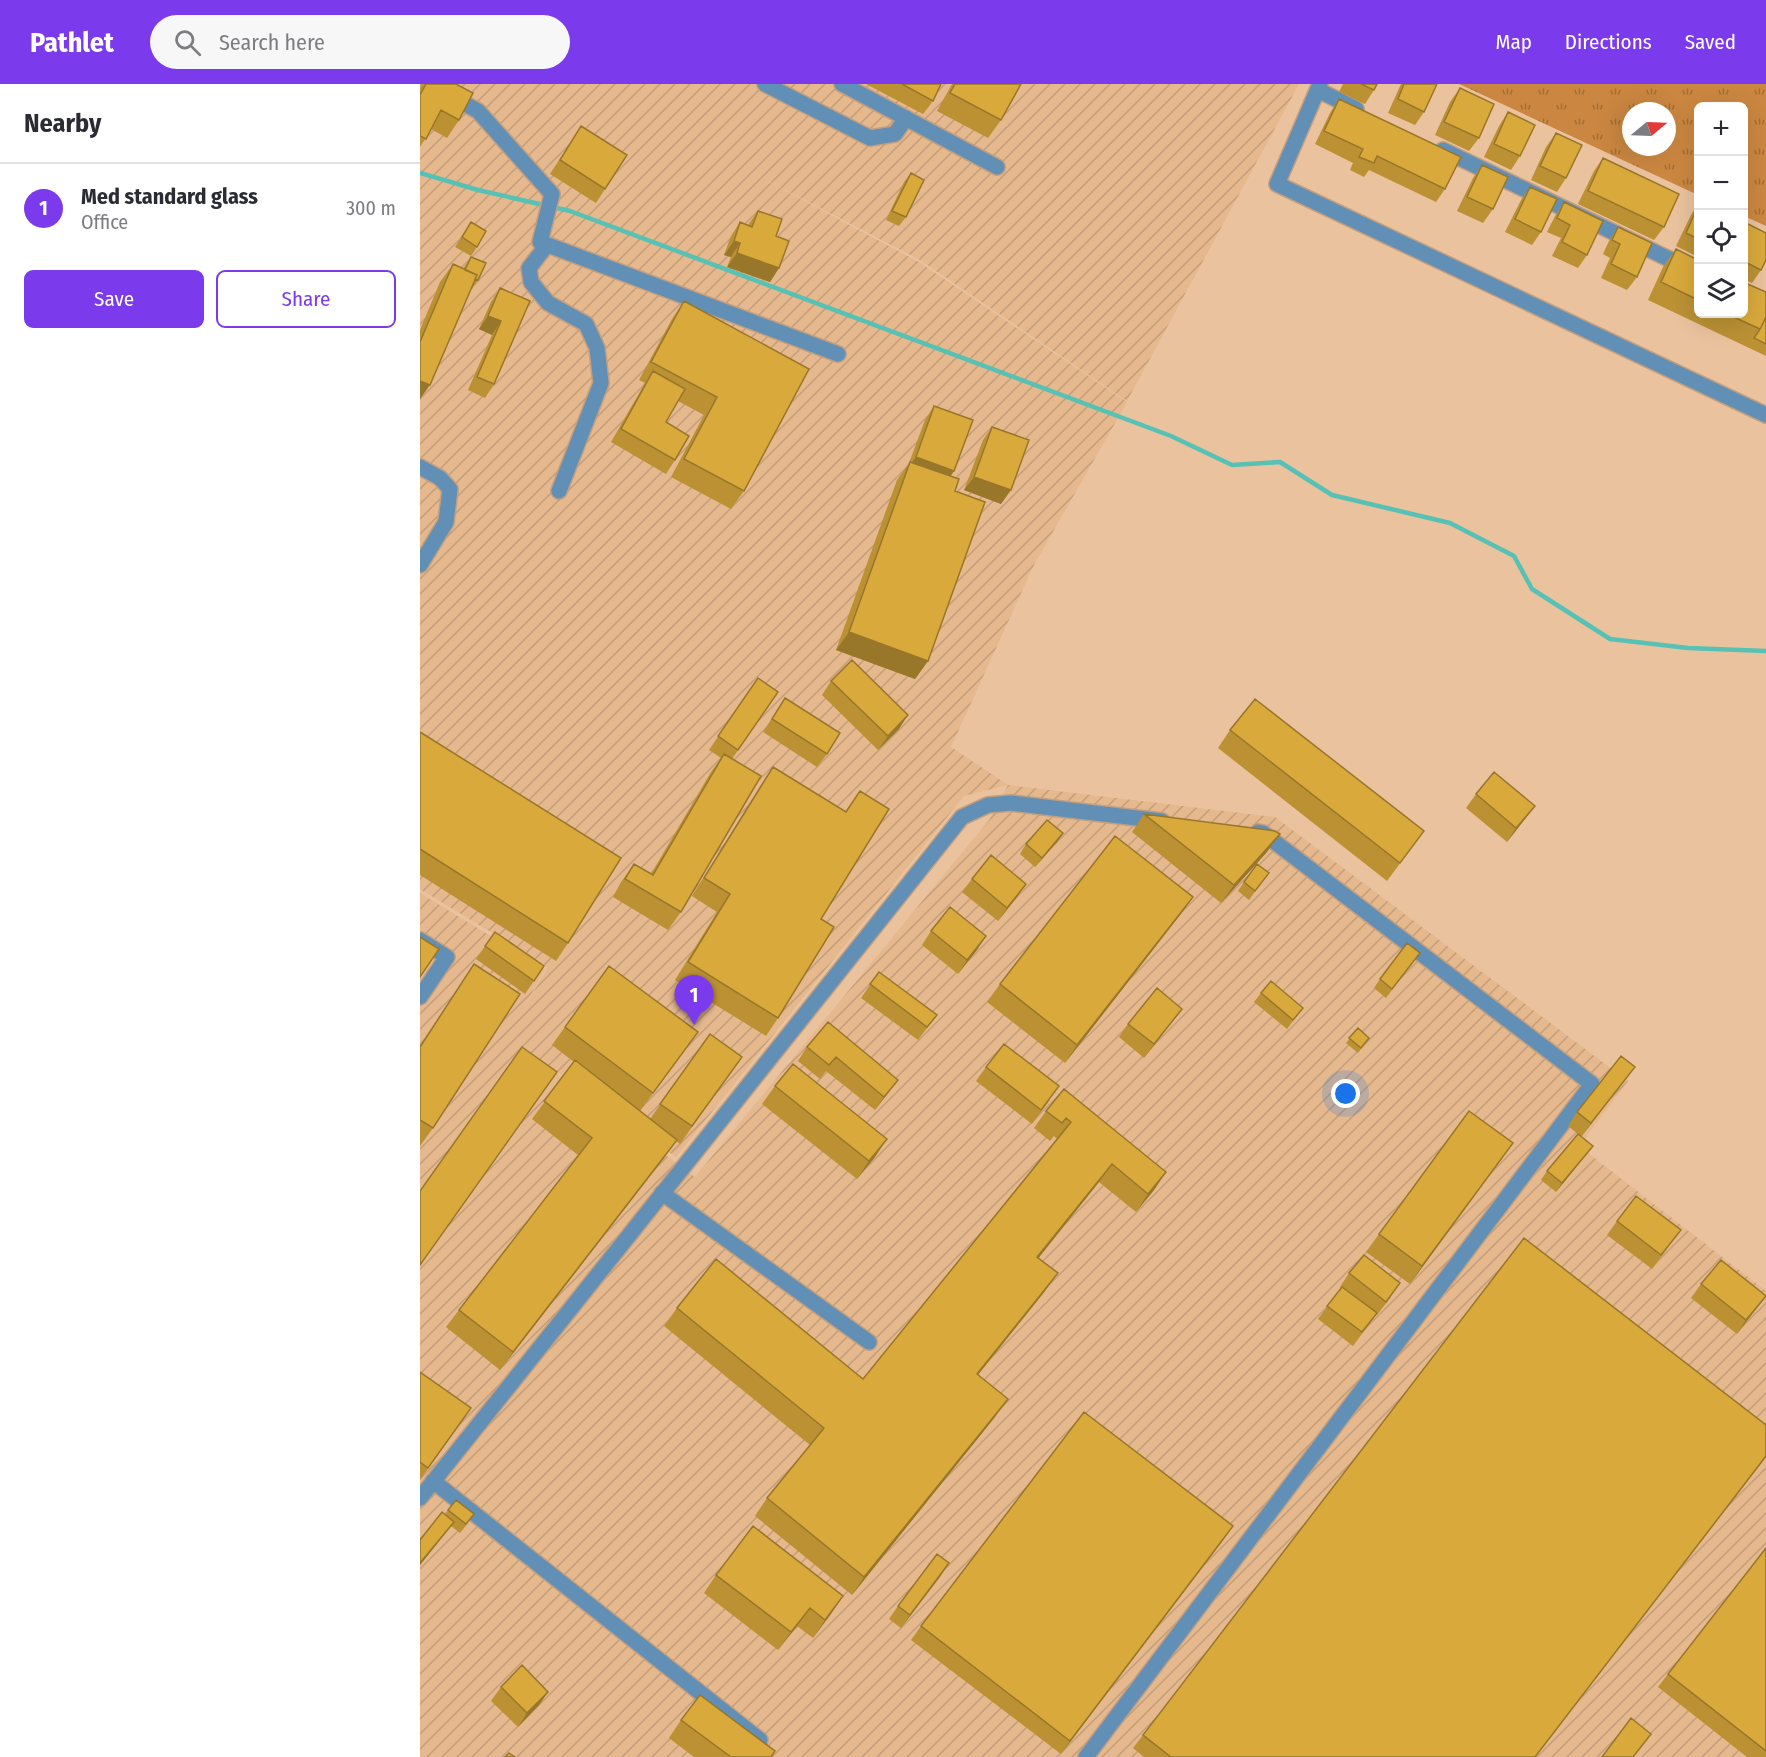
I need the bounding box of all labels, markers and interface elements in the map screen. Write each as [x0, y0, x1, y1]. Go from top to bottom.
search box [150, 15, 570, 69]
text: Pathlet [30, 26, 114, 59]
icon: search [171, 26, 204, 59]
text: Search here [219, 29, 325, 56]
text: Map [1495, 29, 1532, 55]
text: Directions [1565, 29, 1652, 55]
text: Saved [1685, 29, 1736, 55]
north arrow [1622, 102, 1676, 156]
map controls [1694, 102, 1748, 318]
button: + [1694, 102, 1748, 156]
text: Nearby [24, 108, 101, 139]
button: − [1694, 156, 1748, 210]
text: Med standard glass [81, 183, 258, 210]
text: 1 [39, 196, 48, 220]
text: 300 m [346, 196, 396, 220]
text: Office [81, 210, 128, 234]
button: locate [1694, 210, 1748, 264]
button: layers [1694, 264, 1748, 318]
button: Save [24, 270, 204, 328]
button: Share [216, 270, 396, 328]
pin: 1 [674, 976, 714, 1025]
your location [1331, 1079, 1360, 1108]

